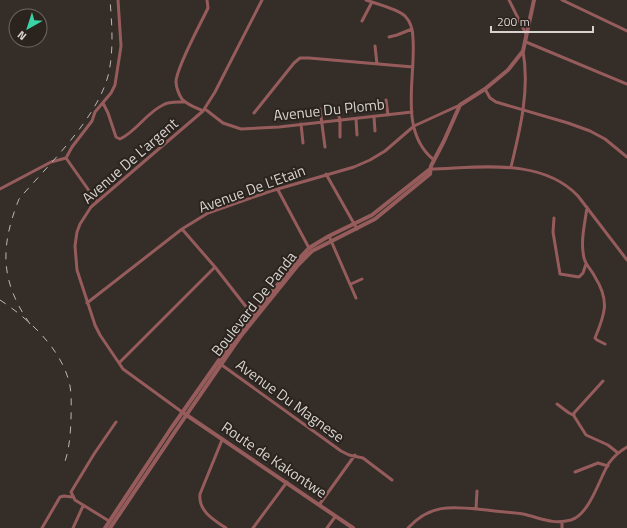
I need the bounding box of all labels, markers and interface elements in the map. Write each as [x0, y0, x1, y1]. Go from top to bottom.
north arrow [8, 8, 48, 48]
scale bar [491, 8, 593, 34]
text: 200 m [497, 12, 530, 31]
text: N [14, 27, 30, 44]
street label: Avenue Du Plomb [272, 92, 386, 127]
street label: Avenue De L'argent [77, 112, 183, 209]
street label: Avenue De L'Etain [195, 159, 308, 219]
street label: Boulevard De Panda [205, 246, 302, 361]
street label: Avenue Du Magnese [231, 353, 349, 448]
street label: Route de Kakontwe [217, 416, 332, 504]

